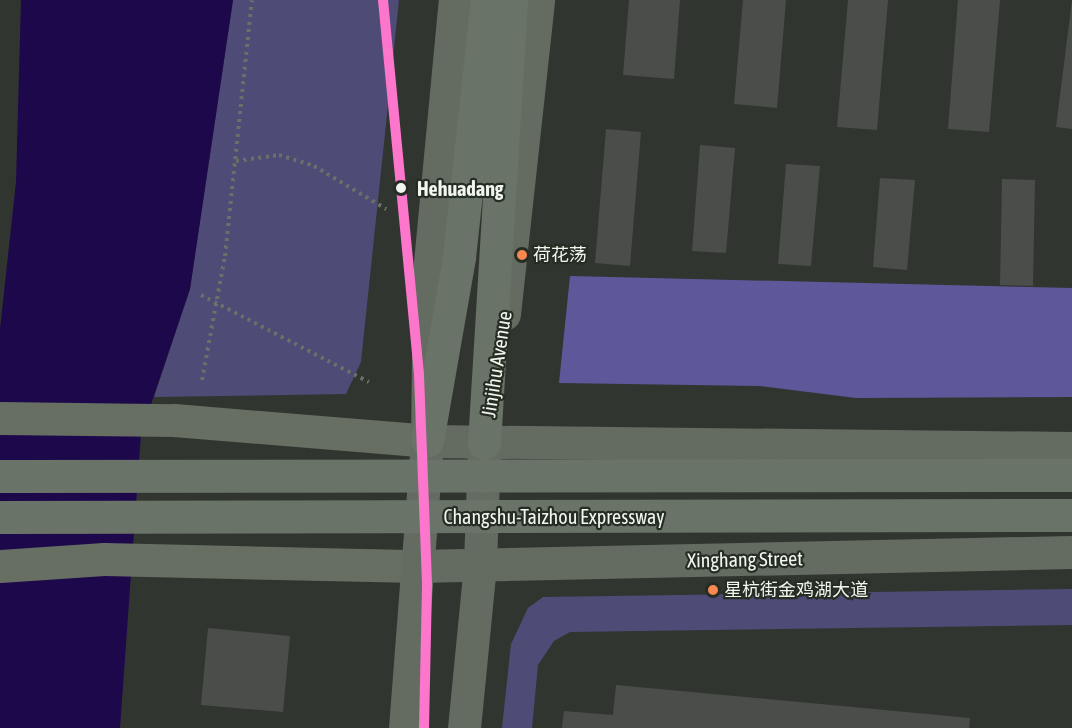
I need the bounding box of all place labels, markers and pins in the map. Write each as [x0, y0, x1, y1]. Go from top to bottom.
place label: Hehuadang [417, 176, 503, 200]
marker: Hehuadang [390, 177, 412, 199]
place label: 荷花荡 [533, 244, 587, 266]
marker: 荷花荡 [516, 249, 528, 261]
place label: 星杭街金鸡湖大道 [724, 579, 868, 601]
marker: 星杭街金鸡湖大道 [707, 584, 719, 596]

